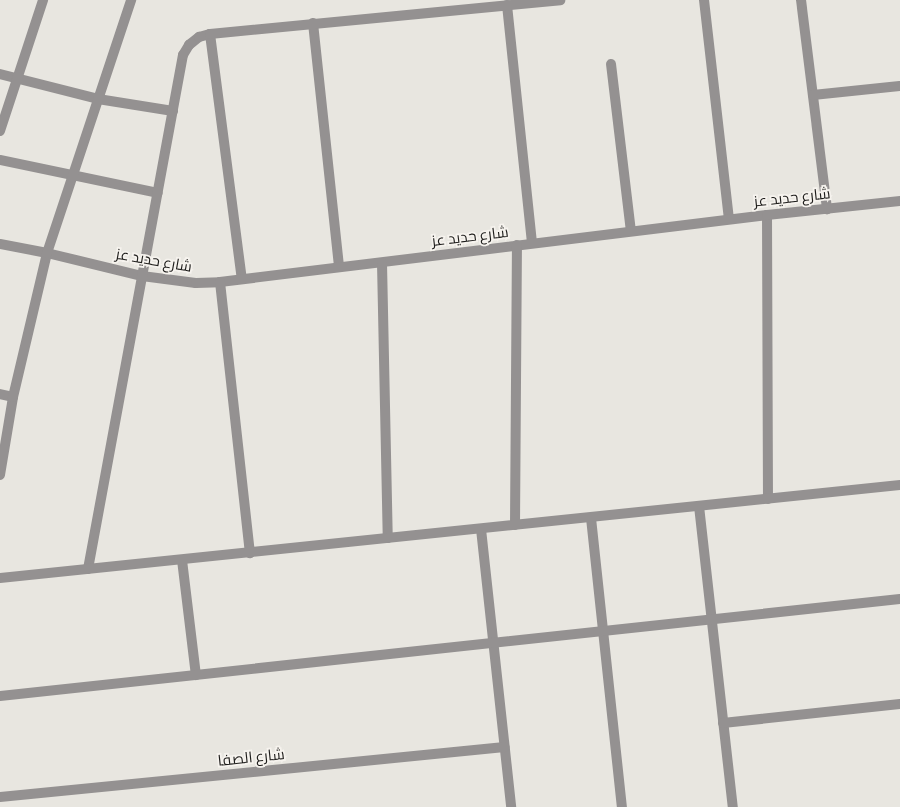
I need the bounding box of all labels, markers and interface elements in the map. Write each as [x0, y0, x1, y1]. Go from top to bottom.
street label: شارع حديد عز [753, 184, 831, 210]
street label: شارع حديد عز [431, 222, 509, 250]
street label: شارع حديد عز [114, 244, 194, 276]
street label: شارع الصفا [217, 745, 285, 769]

